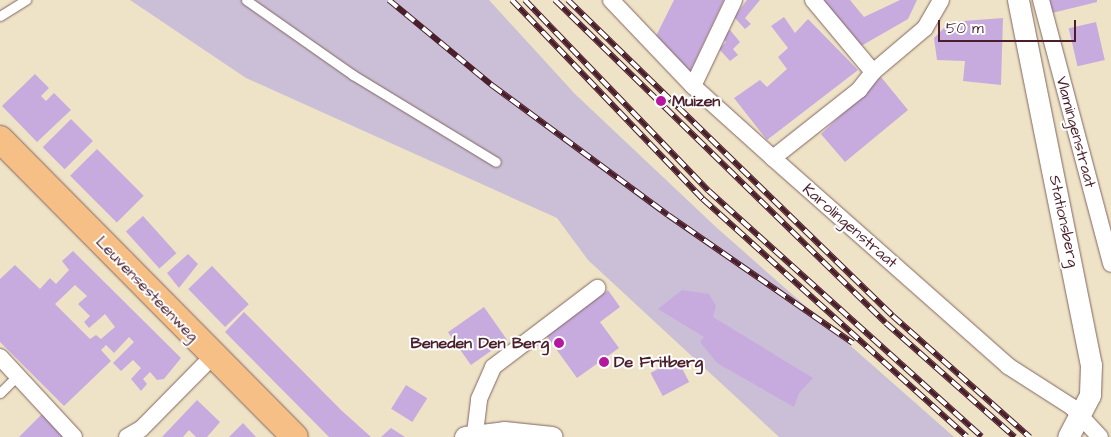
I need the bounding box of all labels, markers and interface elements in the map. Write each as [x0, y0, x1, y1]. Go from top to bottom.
scale bar [941, 10, 1078, 42]
text: 50 m [946, 18, 984, 39]
street label: Vlamingenstraat [1052, 74, 1100, 190]
place label: Muizen [672, 91, 720, 111]
marker: Muizen [654, 94, 668, 108]
street label: Stationsberg [1045, 173, 1083, 269]
street label: Karolingenstraat [799, 180, 901, 272]
street label: Leuvensesteenweg [92, 232, 202, 346]
place label: Beneden Den Berg [410, 333, 549, 353]
marker: Beneden Den Berg [553, 337, 565, 349]
place label: De Fritberg [614, 352, 703, 372]
marker: De Fritberg [598, 356, 610, 368]

